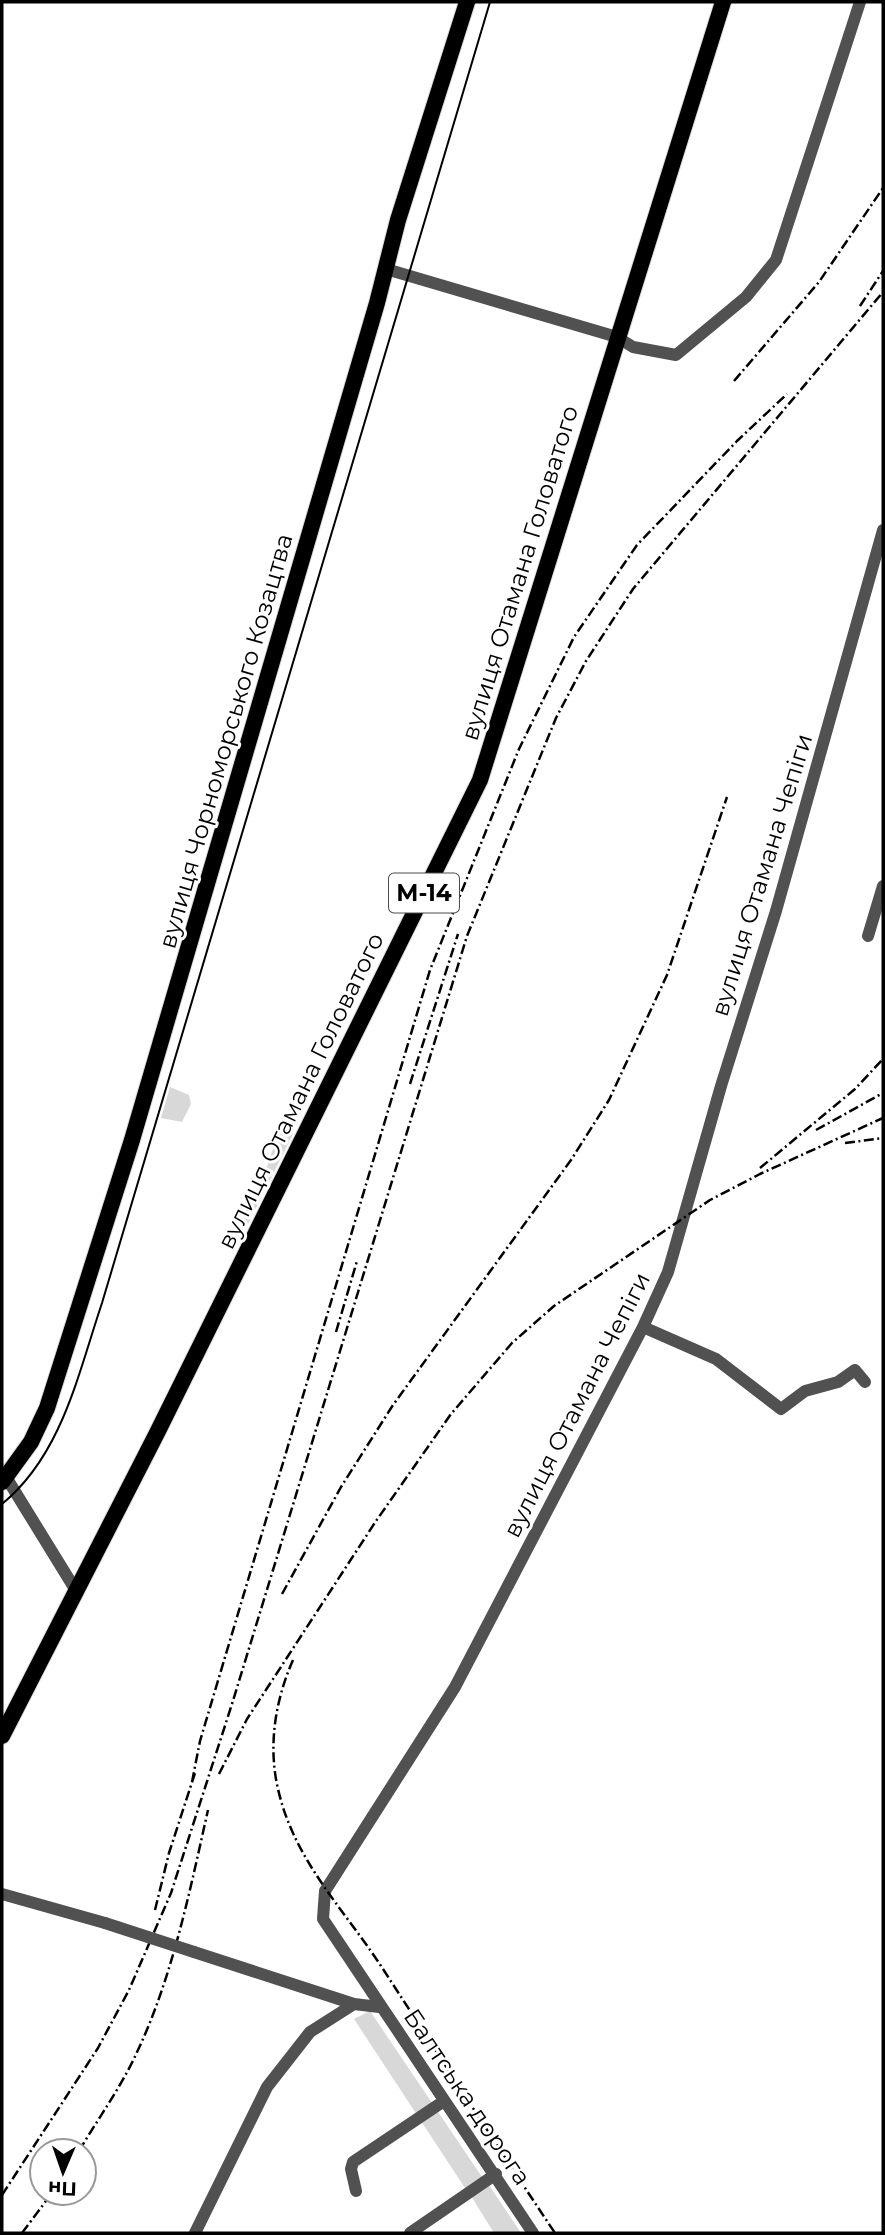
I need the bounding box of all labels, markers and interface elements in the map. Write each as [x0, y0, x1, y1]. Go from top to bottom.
street label: вулиця Отамана Головатого [455, 402, 584, 744]
street label: вулиця Чорноморського Козацтва [152, 530, 299, 952]
street label: вулиця Отамана Чепіги [705, 730, 818, 1020]
road number: М-14 [389, 874, 459, 912]
street label: вулиця Отамана Головатого [211, 928, 390, 1254]
street label: вулиця Отамана Чепіги [497, 1267, 656, 1542]
street label: Балтська дорога [398, 2003, 537, 2190]
north arrow [28, 2137, 98, 2207]
text: Пн [48, 2176, 77, 2200]

